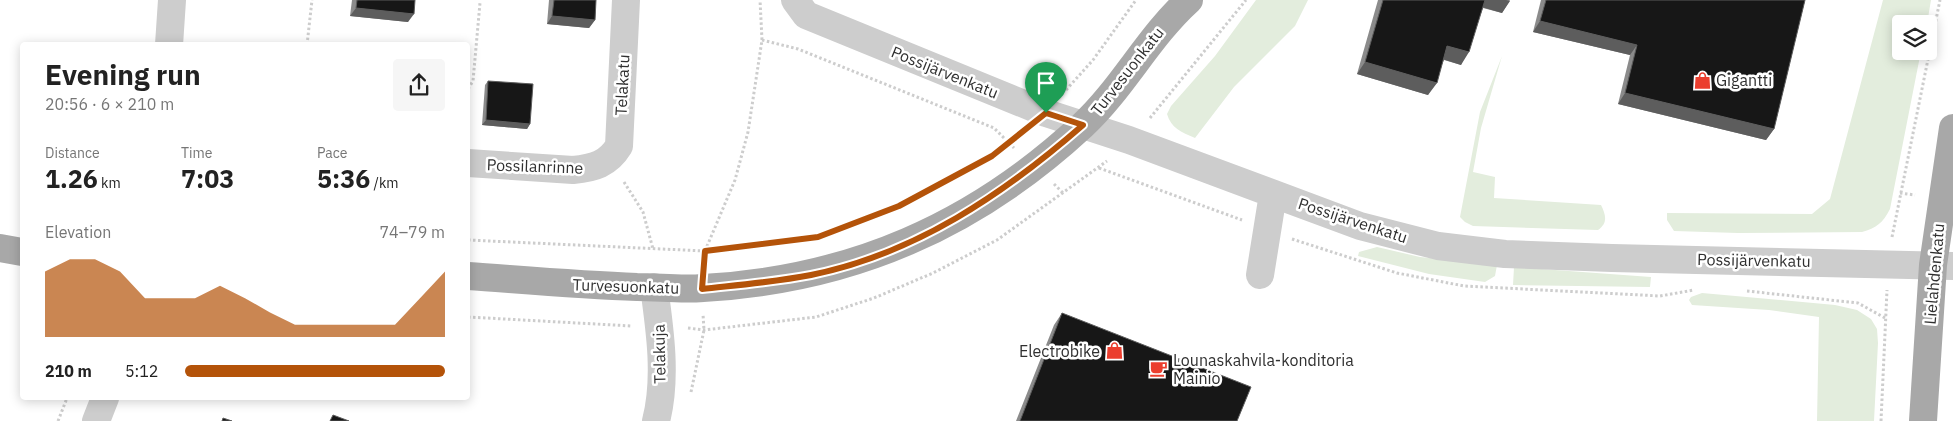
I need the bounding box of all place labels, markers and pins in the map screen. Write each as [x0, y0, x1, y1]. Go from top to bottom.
pin [1025, 62, 1067, 113]
shop icon: Gigantti [1692, 70, 1712, 90]
place label: Gigantti [1716, 70, 1772, 90]
place label: Electrobike [1019, 341, 1100, 361]
shop icon: Electrobike [1104, 341, 1124, 361]
place label: Lounaskahvila-konditoria Mainio [1173, 350, 1354, 388]
cafe icon: Lounaskahvila-konditoria Mainio [1149, 359, 1169, 379]

